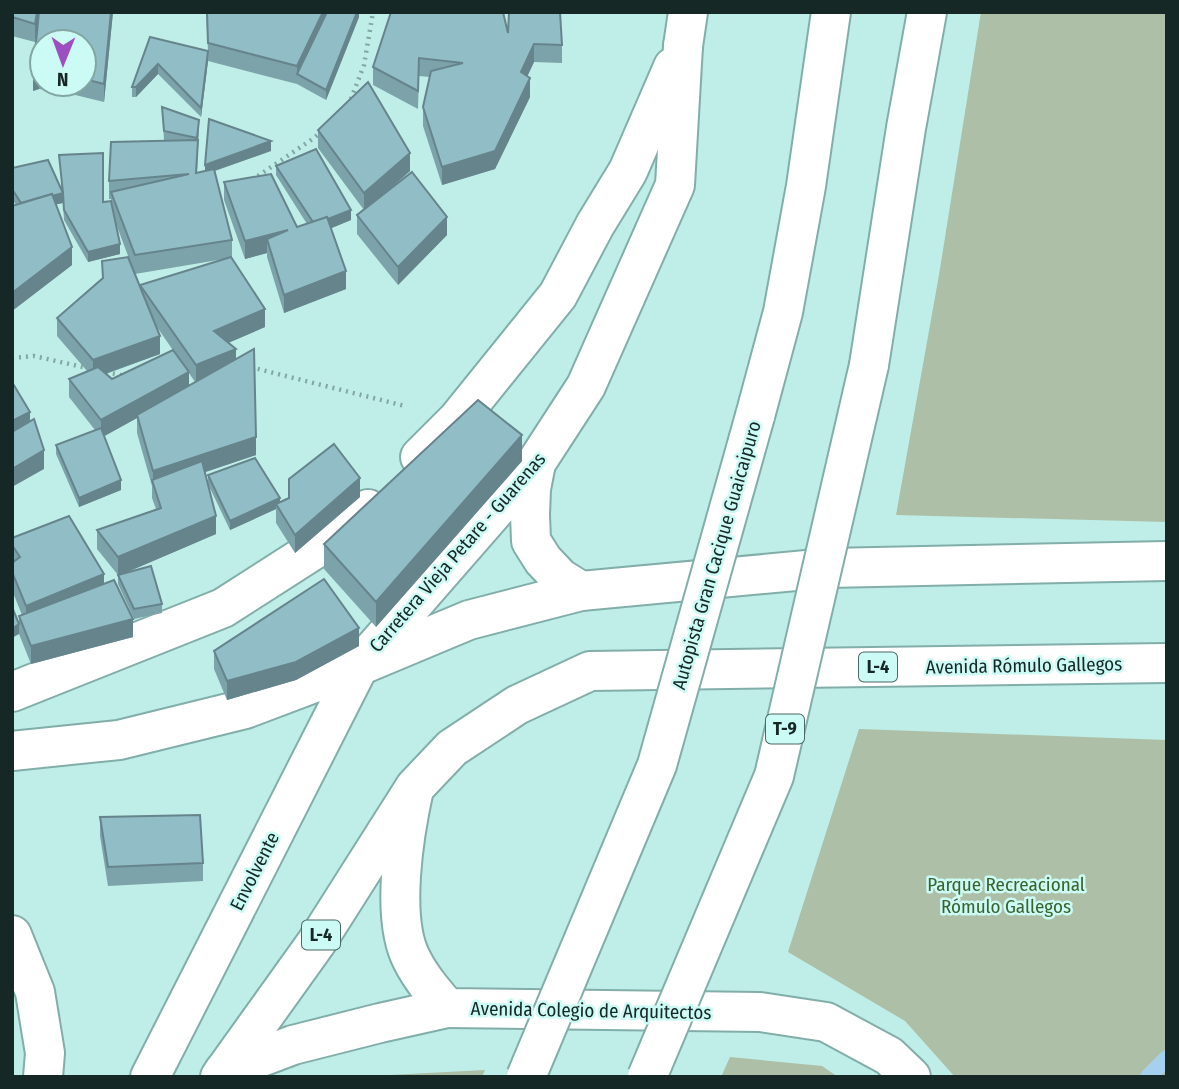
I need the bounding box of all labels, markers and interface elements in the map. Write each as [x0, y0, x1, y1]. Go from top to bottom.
north arrow [28, 28, 98, 98]
text: N [57, 68, 69, 91]
street label: Autopista Gran Cacique Guaicaipuro [667, 418, 766, 692]
street label: Carretera Vieja Petare - Guarenas [364, 448, 550, 657]
road number: L-4 [859, 652, 897, 682]
street label: Avenida Rómulo Gallegos [926, 652, 1122, 679]
road number: T-9 [766, 714, 804, 744]
street label: Envolvente [225, 828, 284, 914]
park label: Parque Recreacional Rómulo Gallegos [927, 873, 1085, 918]
road number: L-4 [302, 920, 340, 950]
street label: Avenida Colegio de Arquitectos [470, 997, 712, 1024]

